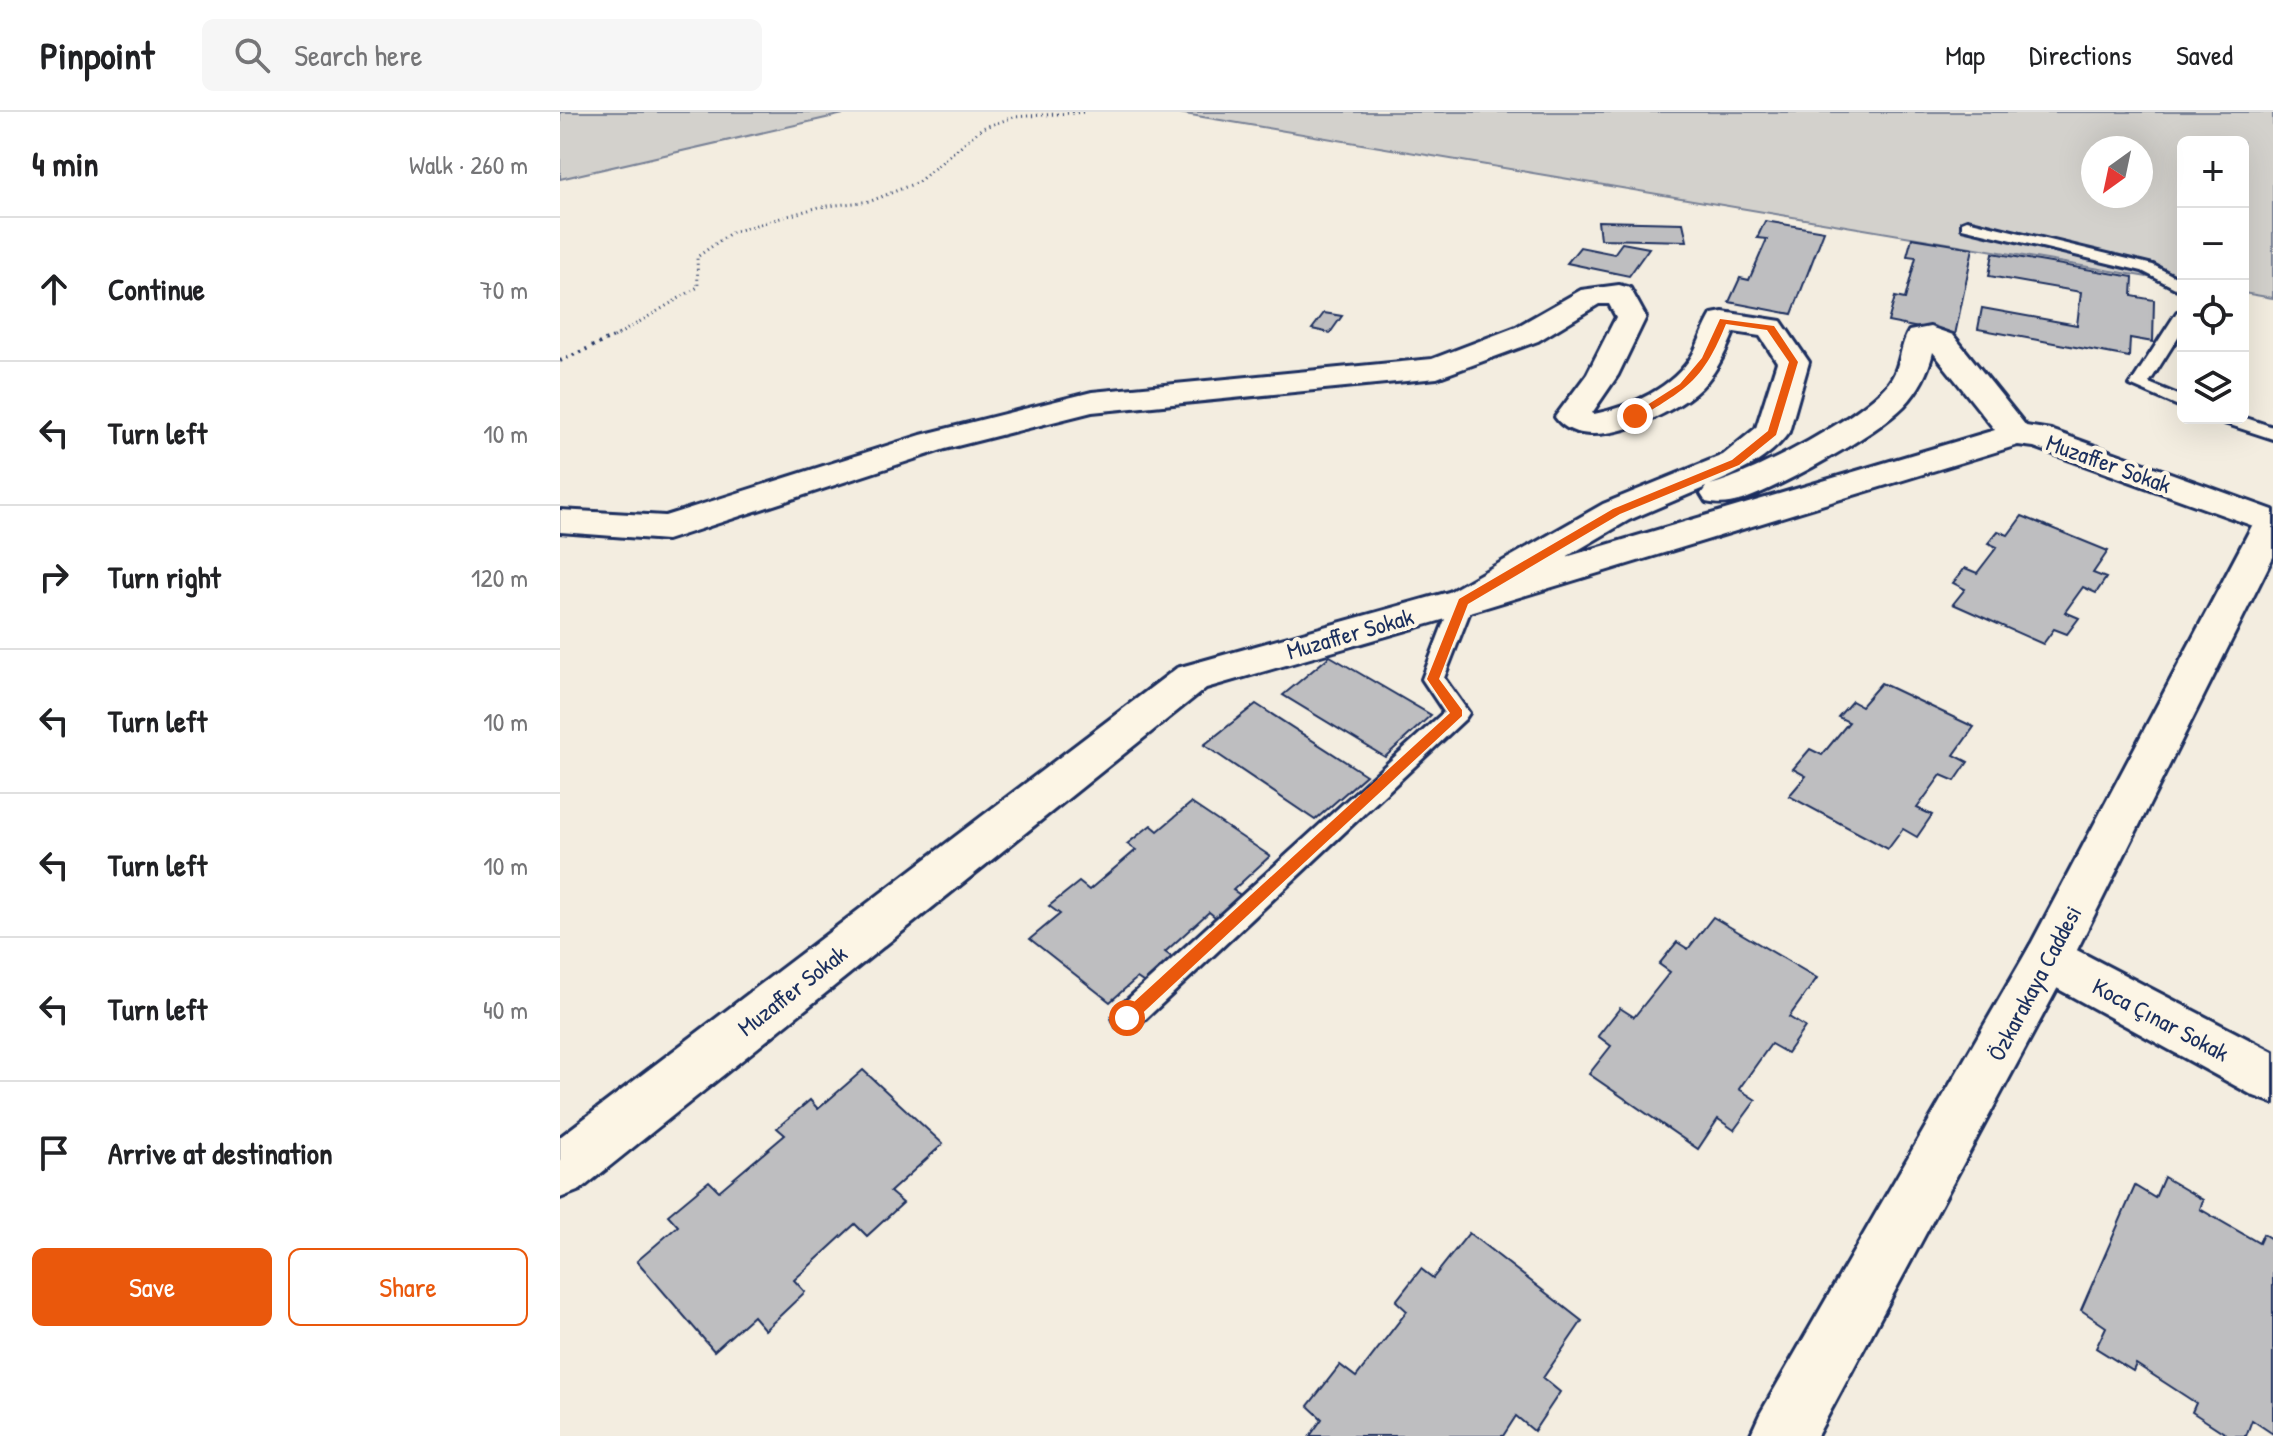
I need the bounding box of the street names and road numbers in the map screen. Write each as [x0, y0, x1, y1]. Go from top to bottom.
street label: Muzaffer Sokak [2042, 426, 2176, 500]
street label: Muzaffer Sokak [1283, 600, 1417, 666]
street label: Özkarakaya Caddesi [1980, 900, 2088, 1066]
street label: Muzaffer Sokak [731, 937, 853, 1043]
street label: Koca Çınar Sokak [2087, 970, 2235, 1068]

